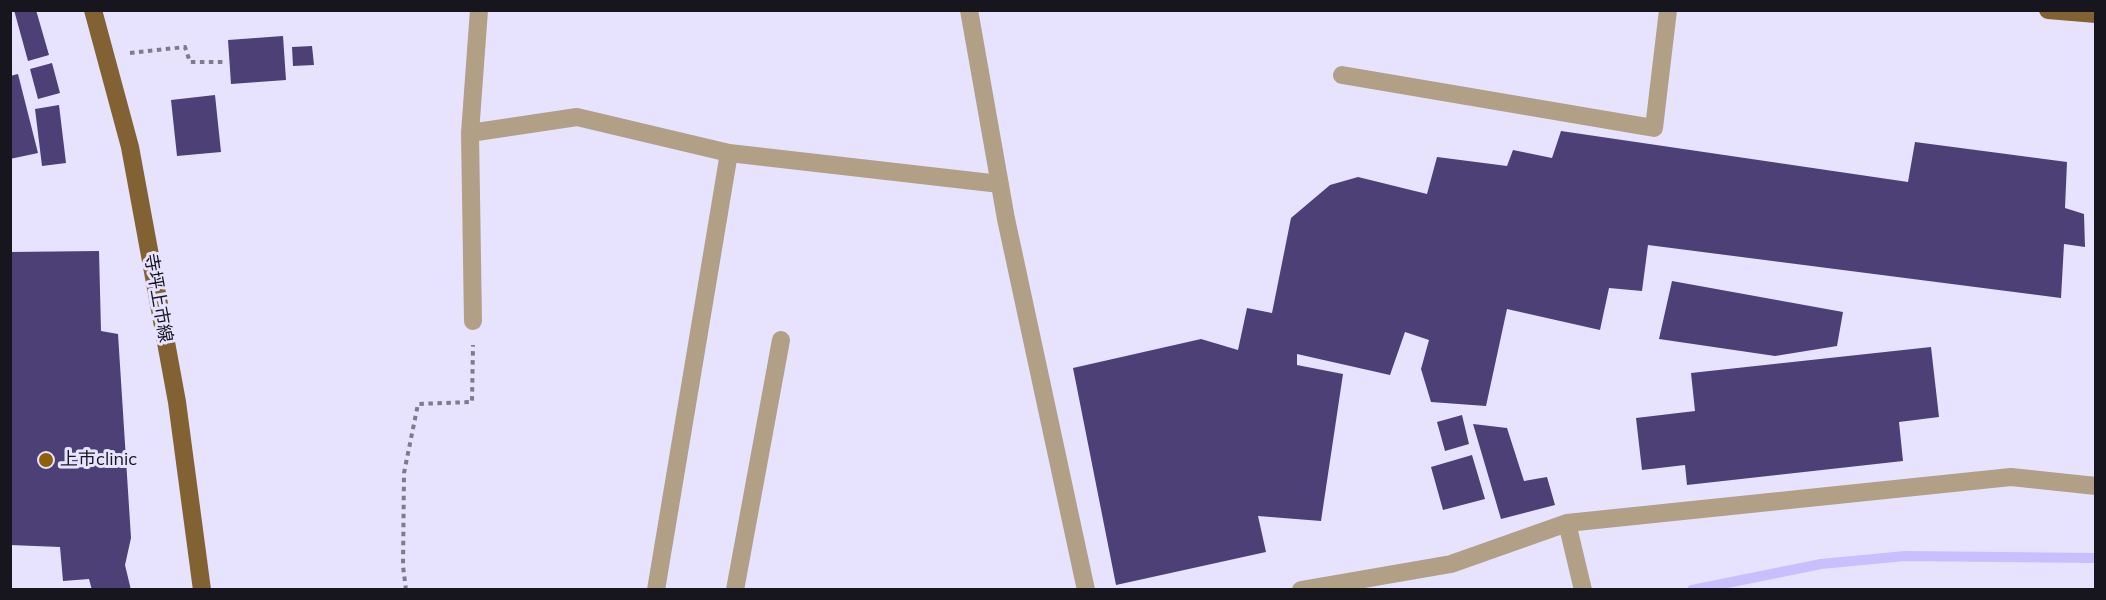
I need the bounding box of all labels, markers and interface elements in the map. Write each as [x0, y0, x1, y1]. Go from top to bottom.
street label: 寺坪上市線 [140, 252, 176, 344]
place label: 上市clinic [60, 449, 137, 471]
marker: 上市clinic [37, 451, 55, 469]

